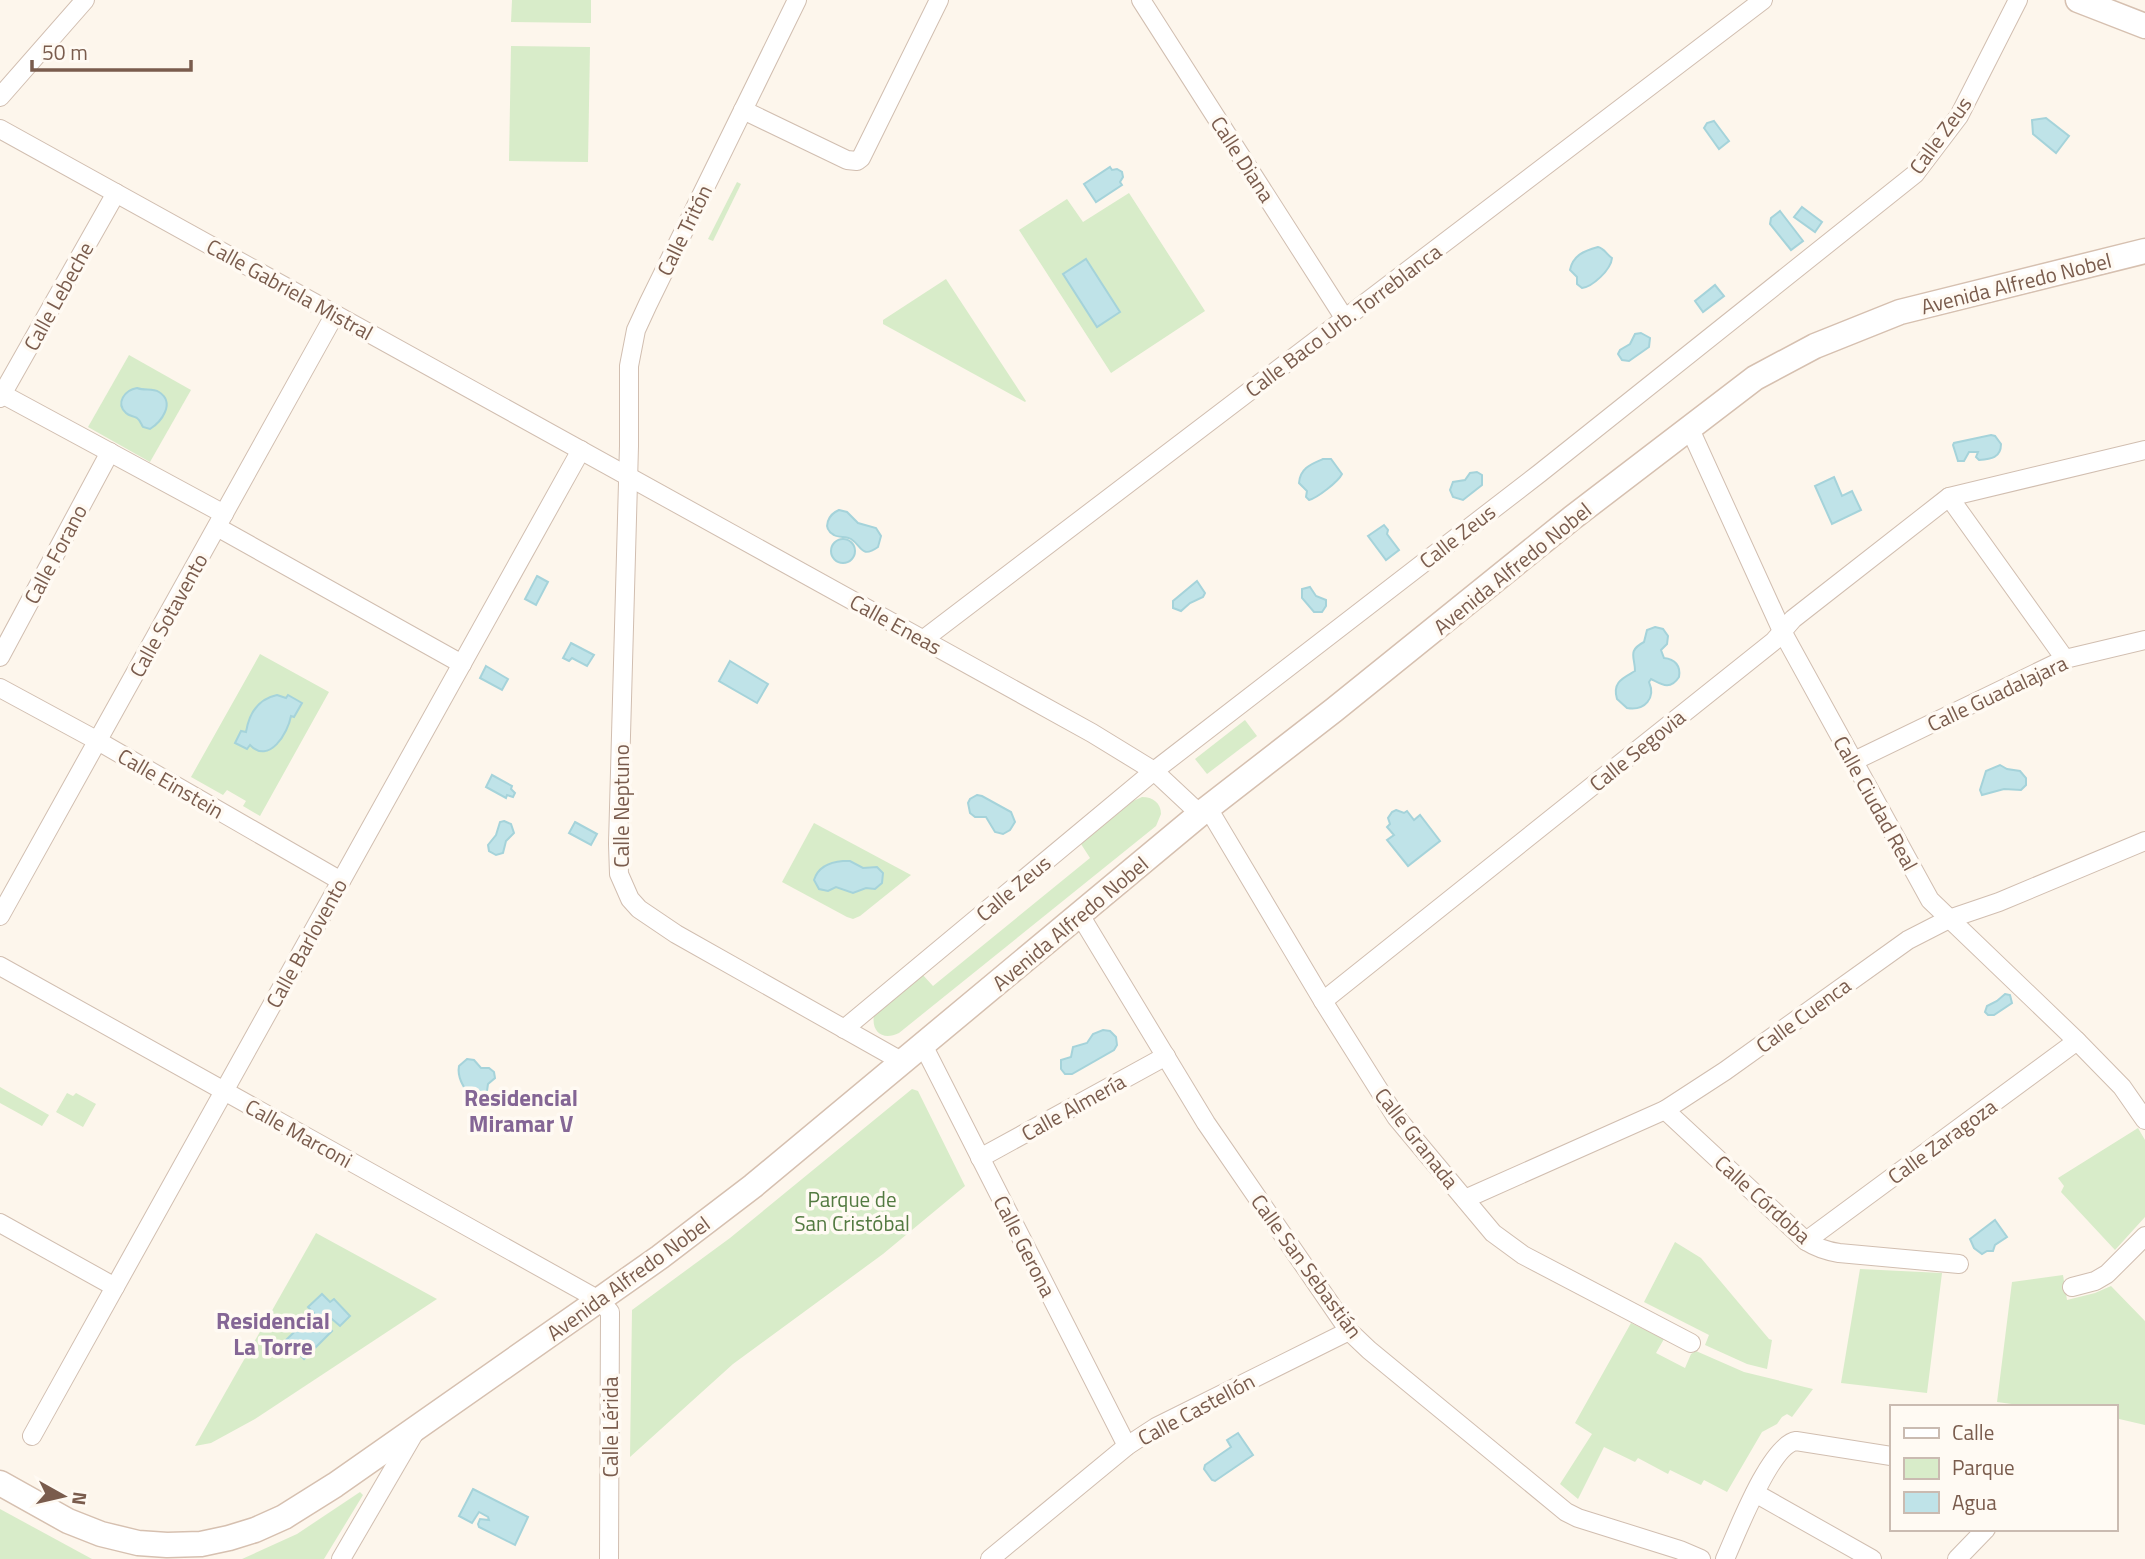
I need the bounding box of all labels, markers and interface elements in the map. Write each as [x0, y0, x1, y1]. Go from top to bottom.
scale bar [32, 28, 191, 72]
text: 50 m [42, 36, 88, 68]
street label: Calle Zeus [1901, 89, 1979, 181]
street label: Calle Diana [1203, 109, 1283, 209]
street label: Calle Tritón [648, 179, 720, 281]
street label: Calle Gabriela Mistral [201, 230, 379, 348]
street label: Calle Baco Urb. Torreblanca [1238, 235, 1448, 405]
street label: Calle Lebeche [15, 236, 101, 356]
street label: Avenida Alfredo Nobel [1917, 244, 2115, 322]
street label: Avenida Alfredo Nobel [1426, 494, 1598, 642]
street label: Calle Zeus [1412, 496, 1502, 576]
street label: Calle Forano [15, 498, 95, 610]
street label: Calle Sotavento [121, 547, 215, 683]
street label: Calle Eneas [844, 586, 948, 662]
street label: Calle Guadalajara [1922, 646, 2073, 739]
street label: Calle Segovia [1582, 701, 1692, 799]
street label: Calle Ciudad Real [1826, 730, 1926, 876]
street label: Calle Einstein [112, 740, 230, 826]
street label: Calle Neptuno [605, 744, 637, 868]
street label: Calle Zeus [968, 847, 1058, 929]
street label: Avenida Alfredo Nobel [985, 848, 1155, 998]
street label: Calle Barlovento [257, 872, 355, 1014]
street label: Calle Cuenca [1749, 969, 1858, 1061]
street label: Calle Almería [1015, 1065, 1131, 1149]
district label: Residencial Miramar V [464, 1080, 578, 1141]
street label: Calle Granada [1367, 1080, 1467, 1196]
street label: Calle Marconi [240, 1090, 358, 1176]
street label: Calle Zaragoza [1881, 1090, 2004, 1192]
street label: Calle Córdoba [1708, 1147, 1819, 1251]
park label: Parque de San Cristóbal [794, 1183, 910, 1239]
street label: Calle San Sebastián [1244, 1187, 1370, 1345]
street label: Calle Gerona [986, 1190, 1065, 1303]
street label: Avenida Alfredo Nobel [540, 1208, 716, 1348]
district label: Residencial La Torre [216, 1303, 330, 1364]
street label: Calle Castellón [1132, 1365, 1260, 1453]
street label: Calle Lérida [594, 1376, 626, 1477]
legend [1890, 1405, 2117, 1531]
text: Calle [1952, 1416, 1994, 1448]
text: Parque [1952, 1451, 2015, 1483]
north arrow [28, 1461, 98, 1531]
text: Agua [1952, 1486, 1997, 1518]
text: N [65, 1490, 96, 1507]

